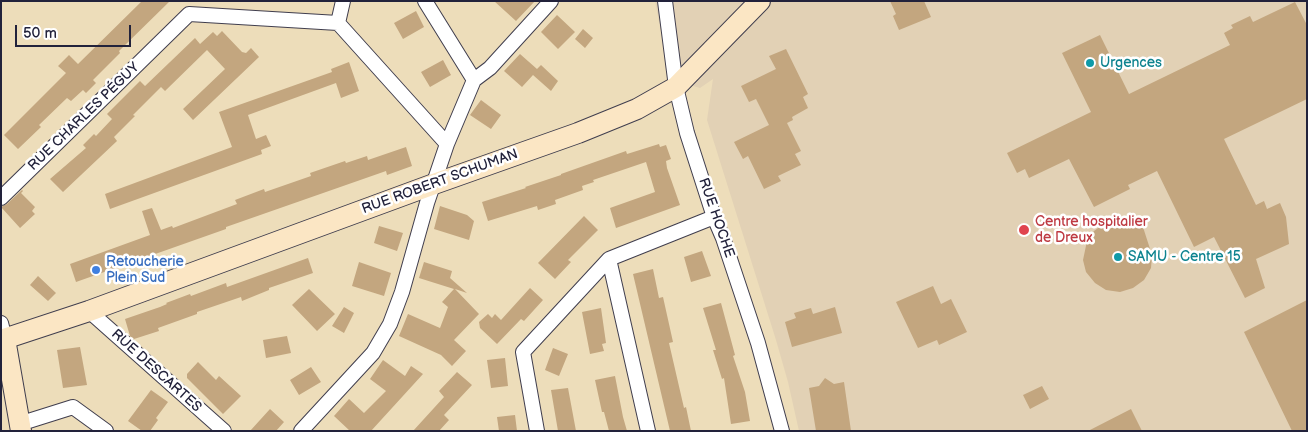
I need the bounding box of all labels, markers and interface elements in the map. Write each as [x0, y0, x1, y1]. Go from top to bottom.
scale bar [18, 15, 134, 47]
text: 50 m [23, 24, 57, 43]
place label: Urgences [1100, 55, 1162, 71]
marker: Urgences [1084, 57, 1096, 69]
street label: RUE CHARLES PÉGUY [25, 60, 143, 174]
street label: RUE ROBERT SCHUMAN [360, 146, 520, 218]
street label: RUE HOCHE [694, 176, 738, 260]
place label: Centre hospitalier de Dreux [1035, 214, 1148, 246]
marker: Centre hospitalier de Dreux [1017, 223, 1031, 237]
place label: SAMU - Centre 15 [1128, 249, 1241, 265]
marker: SAMU - Centre 15 [1112, 251, 1124, 263]
place label: Retoucherie Plein Sud [106, 254, 184, 286]
marker: Retoucherie Plein Sud [90, 264, 102, 276]
street label: RUE DESCARTES [107, 326, 205, 416]

